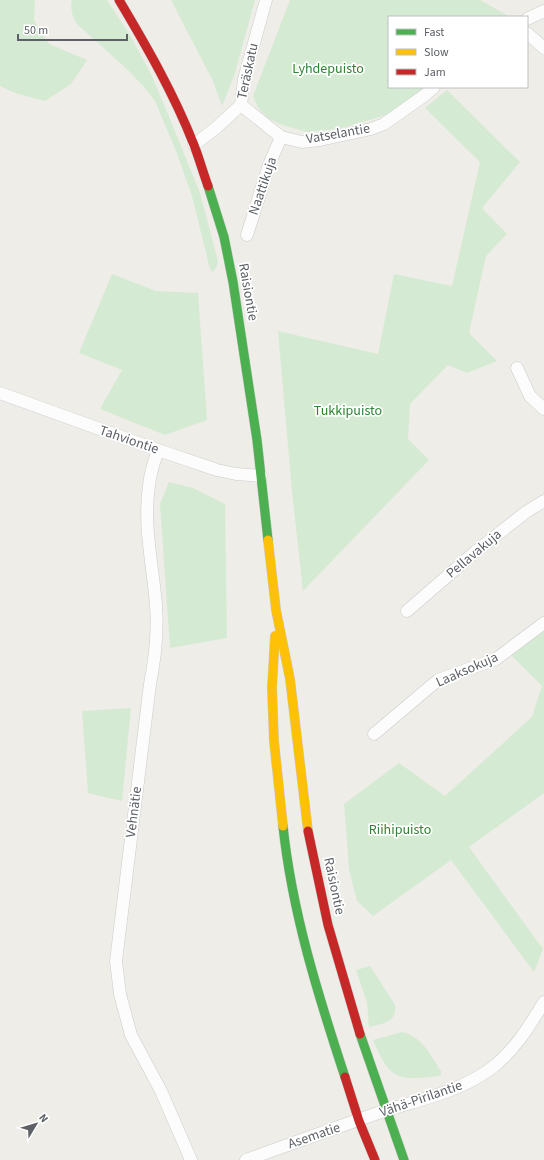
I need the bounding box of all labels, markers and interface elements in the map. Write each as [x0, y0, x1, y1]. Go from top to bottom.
scale bar [18, 16, 127, 42]
legend [388, 16, 528, 88]
text: 50 m [24, 22, 48, 39]
text: Fast [424, 24, 444, 41]
street label: Teräskatu [232, 41, 264, 101]
text: Slow [424, 44, 449, 61]
park label: Lyhdepuisto [292, 59, 364, 79]
text: Jam [424, 64, 446, 81]
street label: Vatselantie [304, 119, 372, 149]
street label: Naattikuja [244, 154, 282, 218]
street label: Raisiontie [233, 262, 263, 322]
park label: Tukkipuisto [314, 401, 382, 421]
street label: Tahviontie [97, 421, 161, 459]
street label: Pellavakuja [442, 525, 506, 583]
street label: Laaksokuja [433, 647, 501, 693]
street label: Vehnätie [121, 785, 147, 839]
park label: Riihipuisto [369, 820, 431, 840]
street label: Raisiontie [318, 856, 350, 917]
street label: Vähä-Pirilantie [377, 1076, 465, 1122]
north arrow [16, 1104, 56, 1144]
text: N [35, 1111, 52, 1126]
street label: Asematie [285, 1118, 343, 1154]

